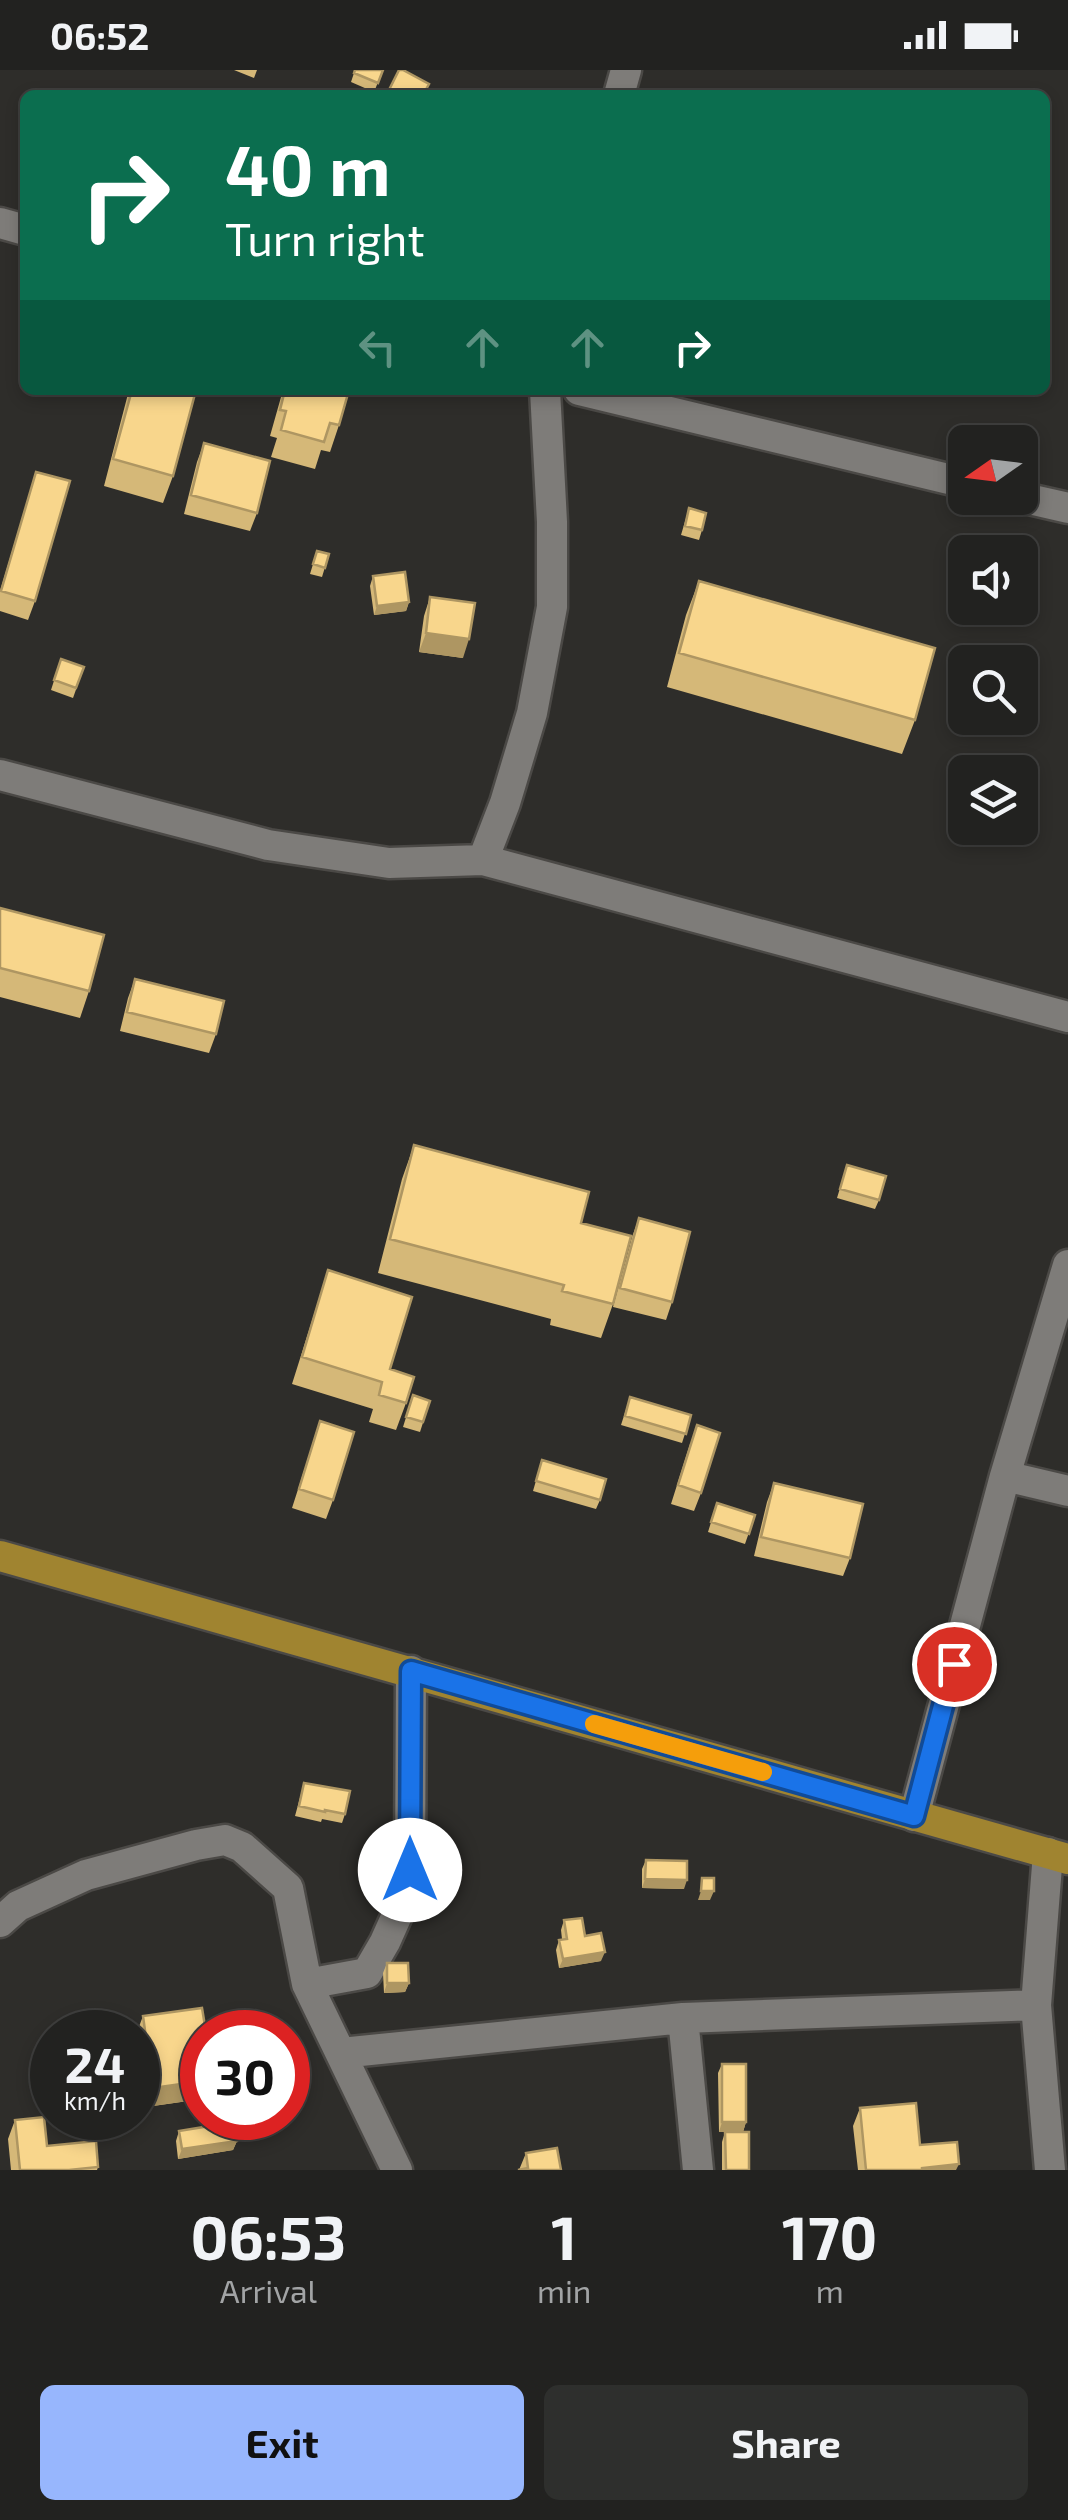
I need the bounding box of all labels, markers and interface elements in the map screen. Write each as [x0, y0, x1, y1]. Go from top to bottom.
text: 06:52 [50, 12, 149, 58]
text: 40 m [225, 126, 391, 210]
icon: right [60, 130, 190, 260]
text: Turn right [225, 211, 425, 265]
icon: left [350, 320, 405, 375]
icon: ahead [455, 320, 510, 375]
icon: ahead [560, 320, 615, 375]
icon: right [665, 320, 720, 375]
north arrow [948, 425, 1038, 515]
map controls [948, 425, 1038, 845]
button: sound [948, 535, 1038, 625]
button: search [948, 645, 1038, 735]
button: layers [948, 755, 1038, 845]
pin [912, 1622, 997, 1707]
icon: arrive [927, 1637, 982, 1692]
position arrow [358, 1818, 462, 1922]
speed limit sign: 30 [180, 2010, 310, 2140]
text: 24 [65, 2033, 125, 2093]
text: km/h [64, 2085, 126, 2115]
text: 06:53 [191, 2200, 346, 2272]
text: 1 [551, 2200, 577, 2272]
text: 170 [782, 2200, 877, 2272]
text: Arrival [220, 2271, 317, 2309]
text: min [537, 2271, 591, 2309]
text: m [816, 2271, 844, 2309]
button: Exit [40, 2385, 524, 2500]
button: Share [544, 2385, 1028, 2500]

